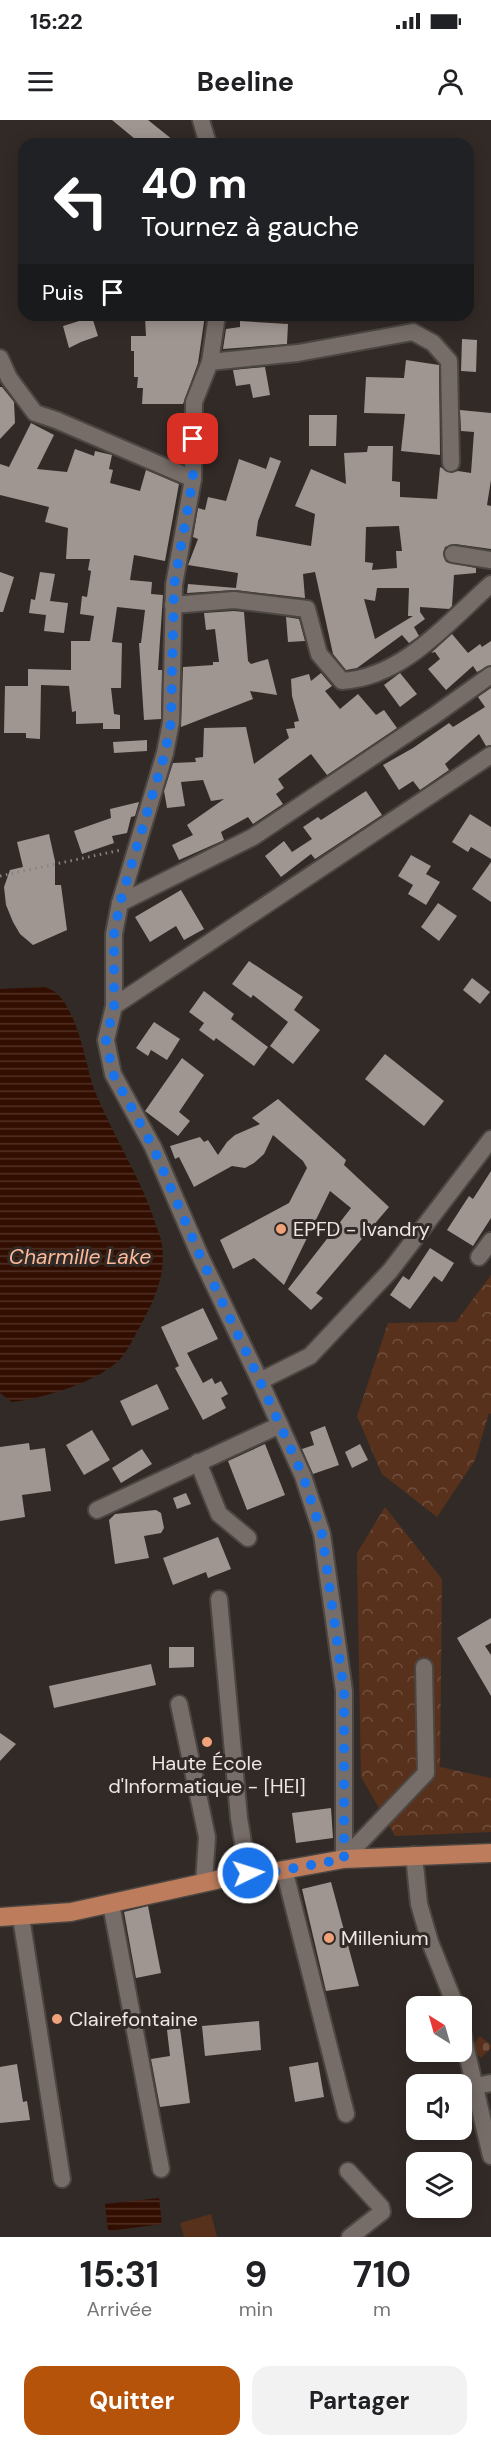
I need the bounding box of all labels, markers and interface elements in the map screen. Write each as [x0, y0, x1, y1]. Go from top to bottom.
text: 15:22 [30, 7, 83, 36]
text: Beeline [197, 64, 294, 99]
icon: menu [24, 65, 57, 98]
icon: person [434, 65, 467, 98]
text: 40 m [141, 156, 247, 211]
icon: left [42, 162, 120, 240]
text: Tournez à gauche [141, 209, 359, 244]
icon: arrive [96, 276, 129, 309]
text: Puis [42, 278, 84, 307]
pin [167, 413, 218, 464]
icon: arrive [176, 422, 209, 455]
place label: EPFD - Ivandry [293, 1216, 430, 1242]
marker: EPFD - Ivandry [274, 1222, 288, 1236]
water label: Charmille Lake [9, 1243, 151, 1271]
marker: Haute École d'Informatique - [HEI] [200, 1735, 214, 1749]
place label: Haute École d'Informatique - [HEI] [108, 1750, 306, 1799]
position arrow [216, 1841, 280, 1905]
place label: Millenium [341, 1925, 428, 1951]
marker: Millenium [322, 1931, 336, 1945]
north arrow [406, 1996, 472, 2062]
map controls [406, 1996, 472, 2218]
place label: Clairefontaine [69, 2006, 198, 2032]
marker: Clairefontaine [50, 2012, 64, 2026]
button: sound [406, 2074, 472, 2140]
button: layers [406, 2152, 472, 2218]
text: 15:31 [80, 2251, 159, 2298]
text: 9 [244, 2251, 267, 2298]
text: 710 [353, 2251, 411, 2298]
text: Arrivée [87, 2296, 152, 2322]
text: min [239, 2296, 273, 2322]
text: m [373, 2296, 391, 2322]
button: Quitter [24, 2366, 240, 2435]
button: Partager [252, 2366, 467, 2435]

